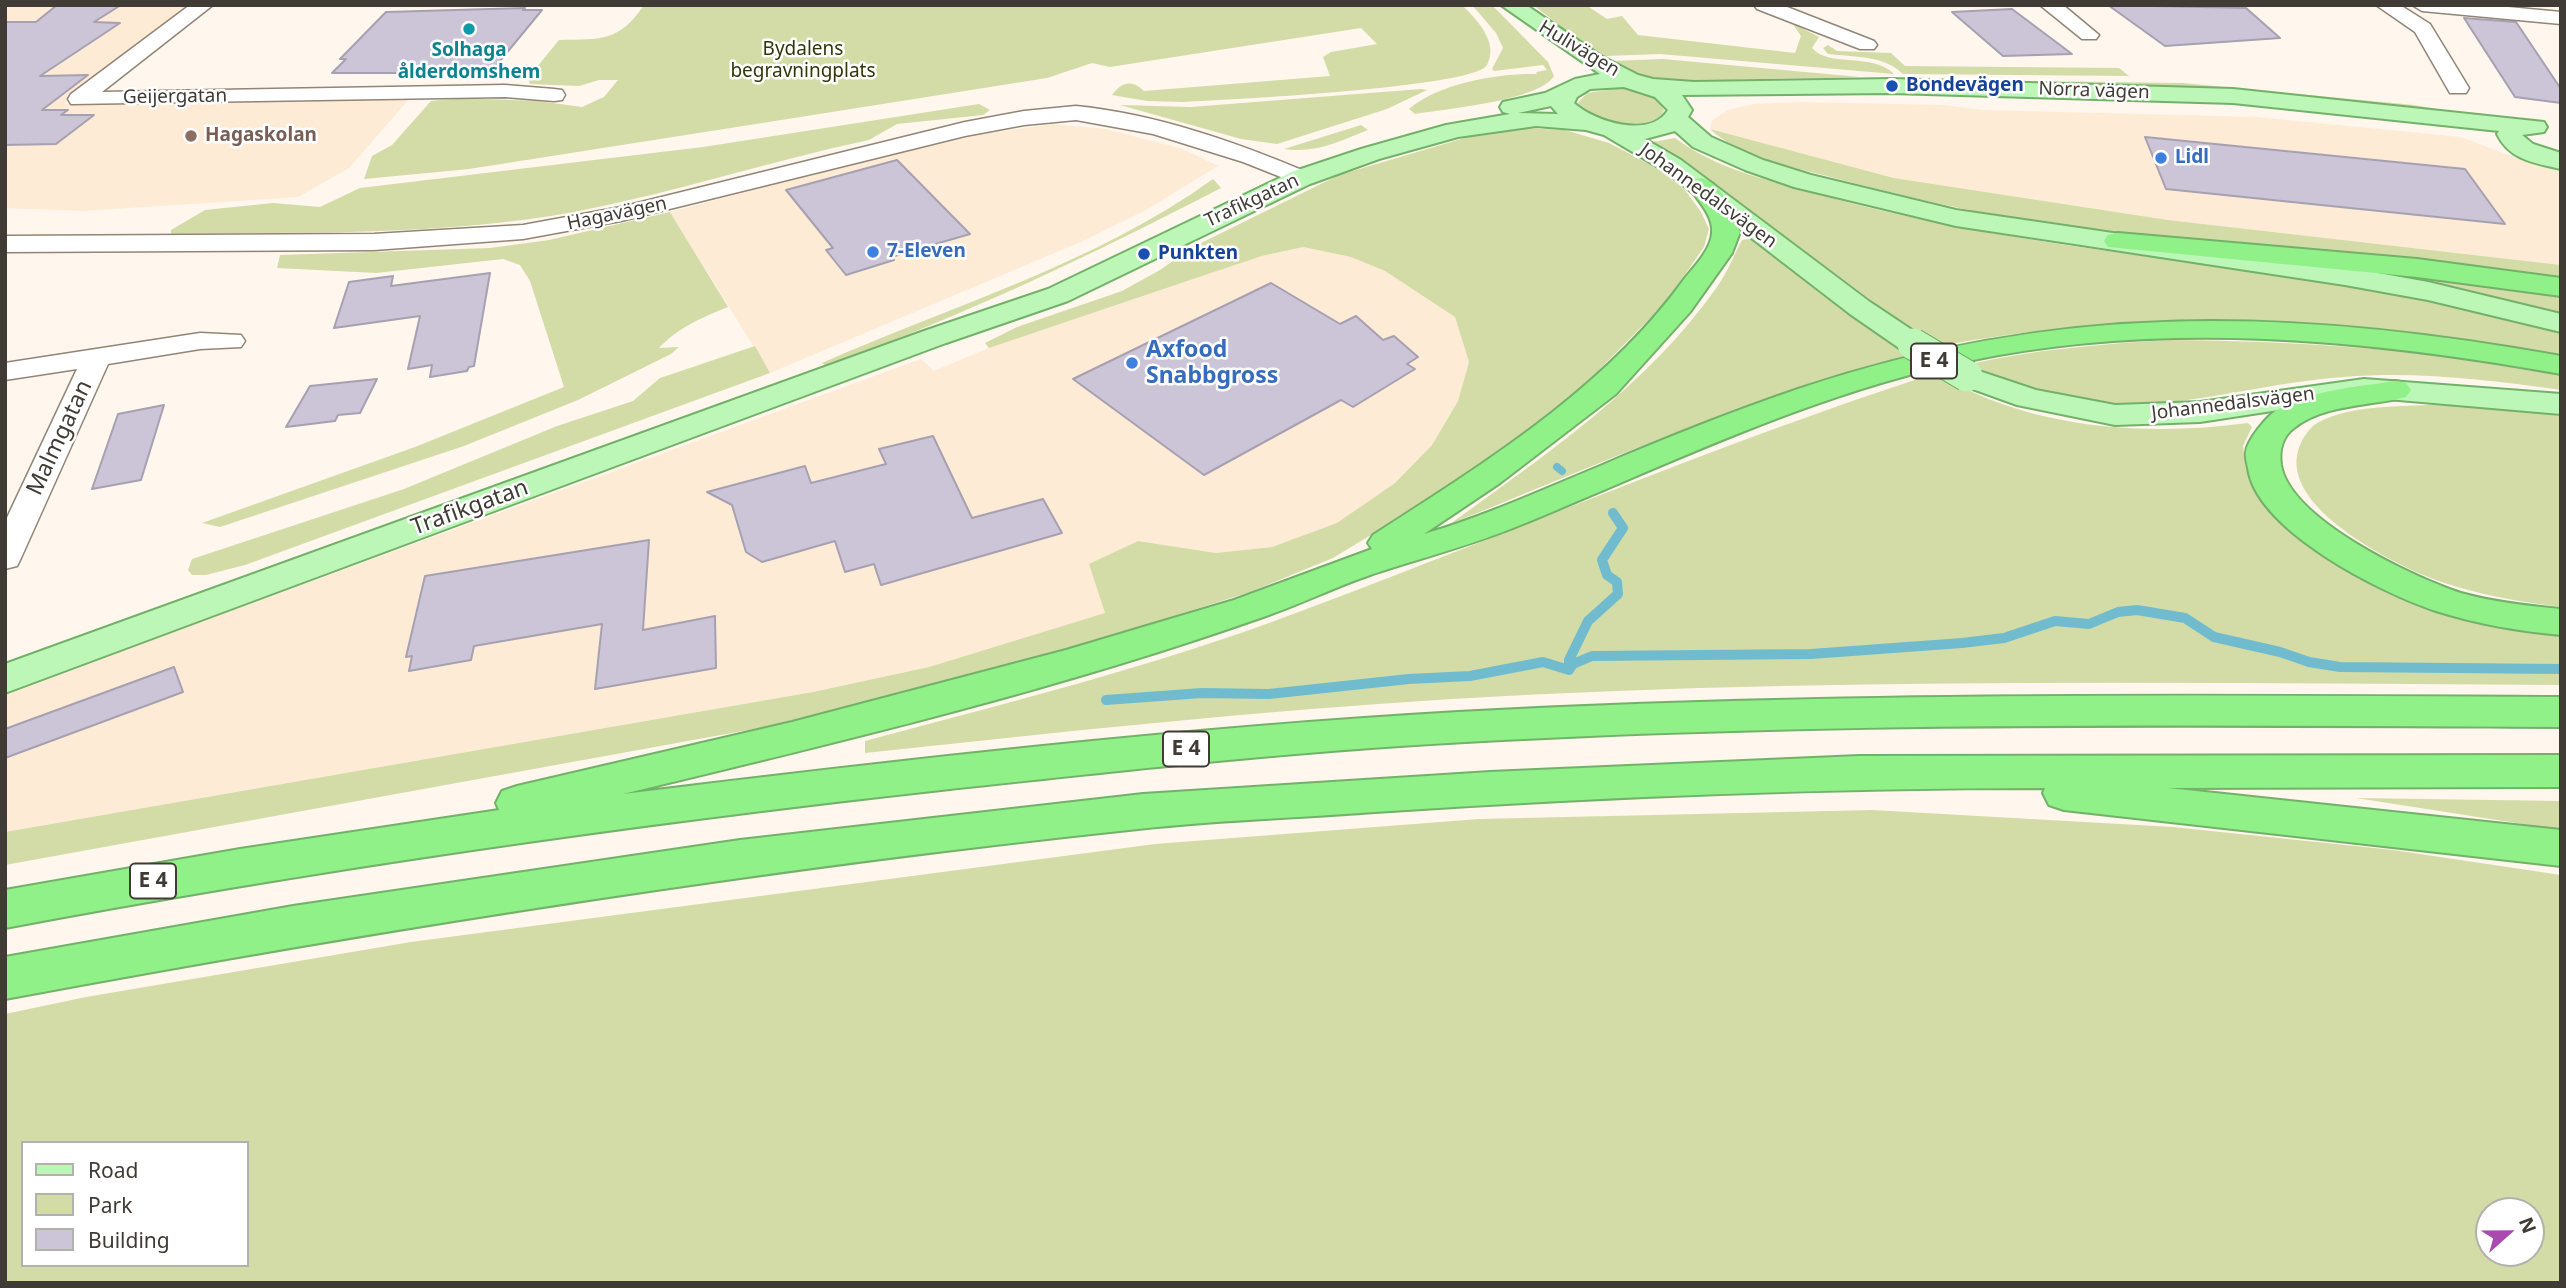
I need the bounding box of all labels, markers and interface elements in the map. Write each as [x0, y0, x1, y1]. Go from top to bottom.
street label: Hulivägen [1535, 16, 1623, 82]
marker: Solhaga ålderdomshem [461, 21, 477, 37]
park label: Bydalens begravningplats [730, 39, 876, 83]
place label: Solhaga ålderdomshem [398, 40, 540, 84]
place label: Bondevägen [1906, 75, 2024, 97]
marker: Bondevägen [1884, 78, 1900, 94]
street label: Norra vägen [2038, 78, 2150, 104]
street label: Geijergatan [123, 85, 227, 109]
place label: Hagaskolan [205, 125, 317, 147]
marker: Hagaskolan [183, 128, 199, 144]
street label: Johannedalsvägen [1635, 139, 1781, 253]
place label: Lidl [2175, 147, 2209, 169]
marker: Lidl [2153, 150, 2169, 166]
street label: Trafikgatan [1201, 169, 1303, 233]
street label: Hagavägen [565, 192, 669, 236]
place label: 7-Eleven [887, 241, 966, 263]
place label: Punkten [1158, 243, 1238, 265]
marker: 7-Eleven [865, 244, 881, 260]
marker: Punkten [1136, 246, 1152, 262]
place label: Axfood Snabbgross [1146, 336, 1278, 390]
road number: E 4 [1911, 344, 1957, 378]
marker: Axfood Snabbgross [1124, 355, 1140, 371]
street label: Malmgatan [21, 376, 99, 500]
street label: Johannedalsvägen [2150, 383, 2316, 425]
street label: Trafikgatan [408, 474, 532, 542]
road number: E 4 [1163, 732, 1209, 766]
road number: E 4 [130, 864, 176, 898]
legend [21, 1141, 248, 1267]
text: Road [88, 1156, 138, 1184]
text: Park [88, 1191, 132, 1219]
north arrow [2475, 1197, 2545, 1267]
text: N [2513, 1213, 2543, 1237]
text: Building [88, 1226, 170, 1254]

